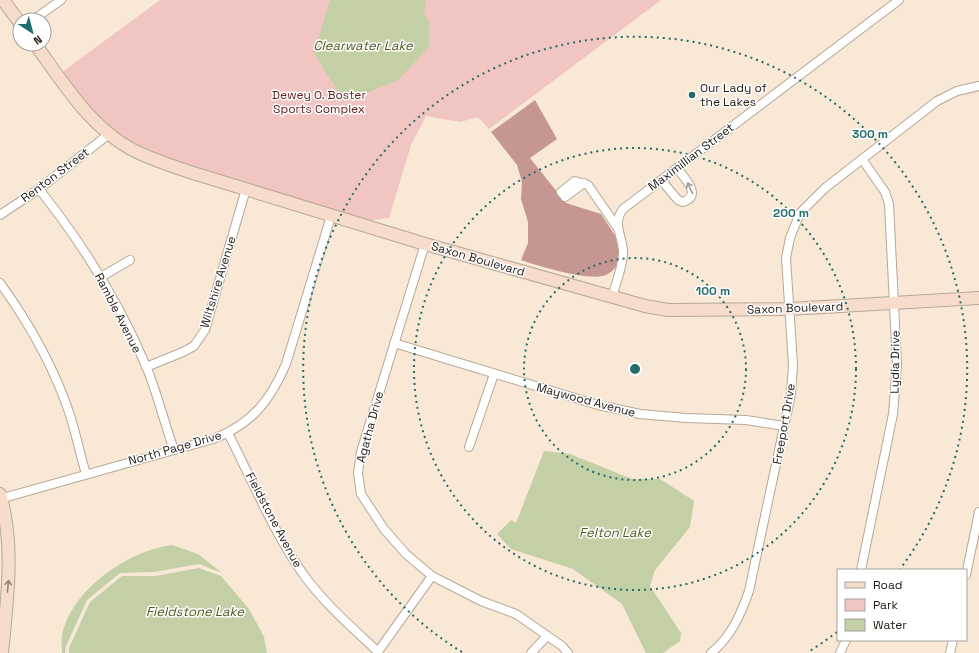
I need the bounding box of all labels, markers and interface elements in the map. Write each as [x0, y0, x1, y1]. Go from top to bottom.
north arrow [12, 12, 52, 52]
text: N [31, 32, 45, 48]
water label: Clearwater Lake [313, 37, 414, 54]
place label: Our Lady of the Lakes [700, 80, 767, 110]
park label: Dewey O. Boster Sports Complex [272, 87, 366, 117]
marker: Our Lady of the Lakes [687, 90, 697, 100]
street label: Maximillian Street [645, 119, 737, 195]
text: 300 m [852, 126, 888, 142]
street label: Renton Street [18, 144, 92, 206]
one-way arrow [686, 182, 693, 194]
text: 200 m [773, 205, 809, 221]
street label: Wiltshire Avenue [196, 234, 240, 330]
street label: Saxon Boulevard [429, 238, 527, 280]
street label: Ramble Avenue [91, 270, 145, 356]
text: 100 m [696, 283, 730, 299]
street label: Saxon Boulevard [746, 298, 844, 318]
street label: Lydia Drive [886, 330, 904, 394]
centre of rings [628, 362, 642, 376]
street label: Maywood Avenue [535, 379, 637, 421]
street label: Freeport Drive [769, 382, 799, 466]
street label: Agatha Drive [353, 389, 387, 465]
street label: North Page Drive [126, 427, 224, 469]
street label: Fieldstone Avenue [242, 470, 306, 570]
water label: Felton Lake [579, 524, 652, 541]
legend [837, 569, 967, 641]
text: Road [873, 577, 902, 593]
one-way arrow [4, 580, 11, 593]
text: Park [873, 597, 898, 613]
water label: Fieldstone Lake [146, 603, 245, 620]
text: Water [873, 617, 907, 633]

